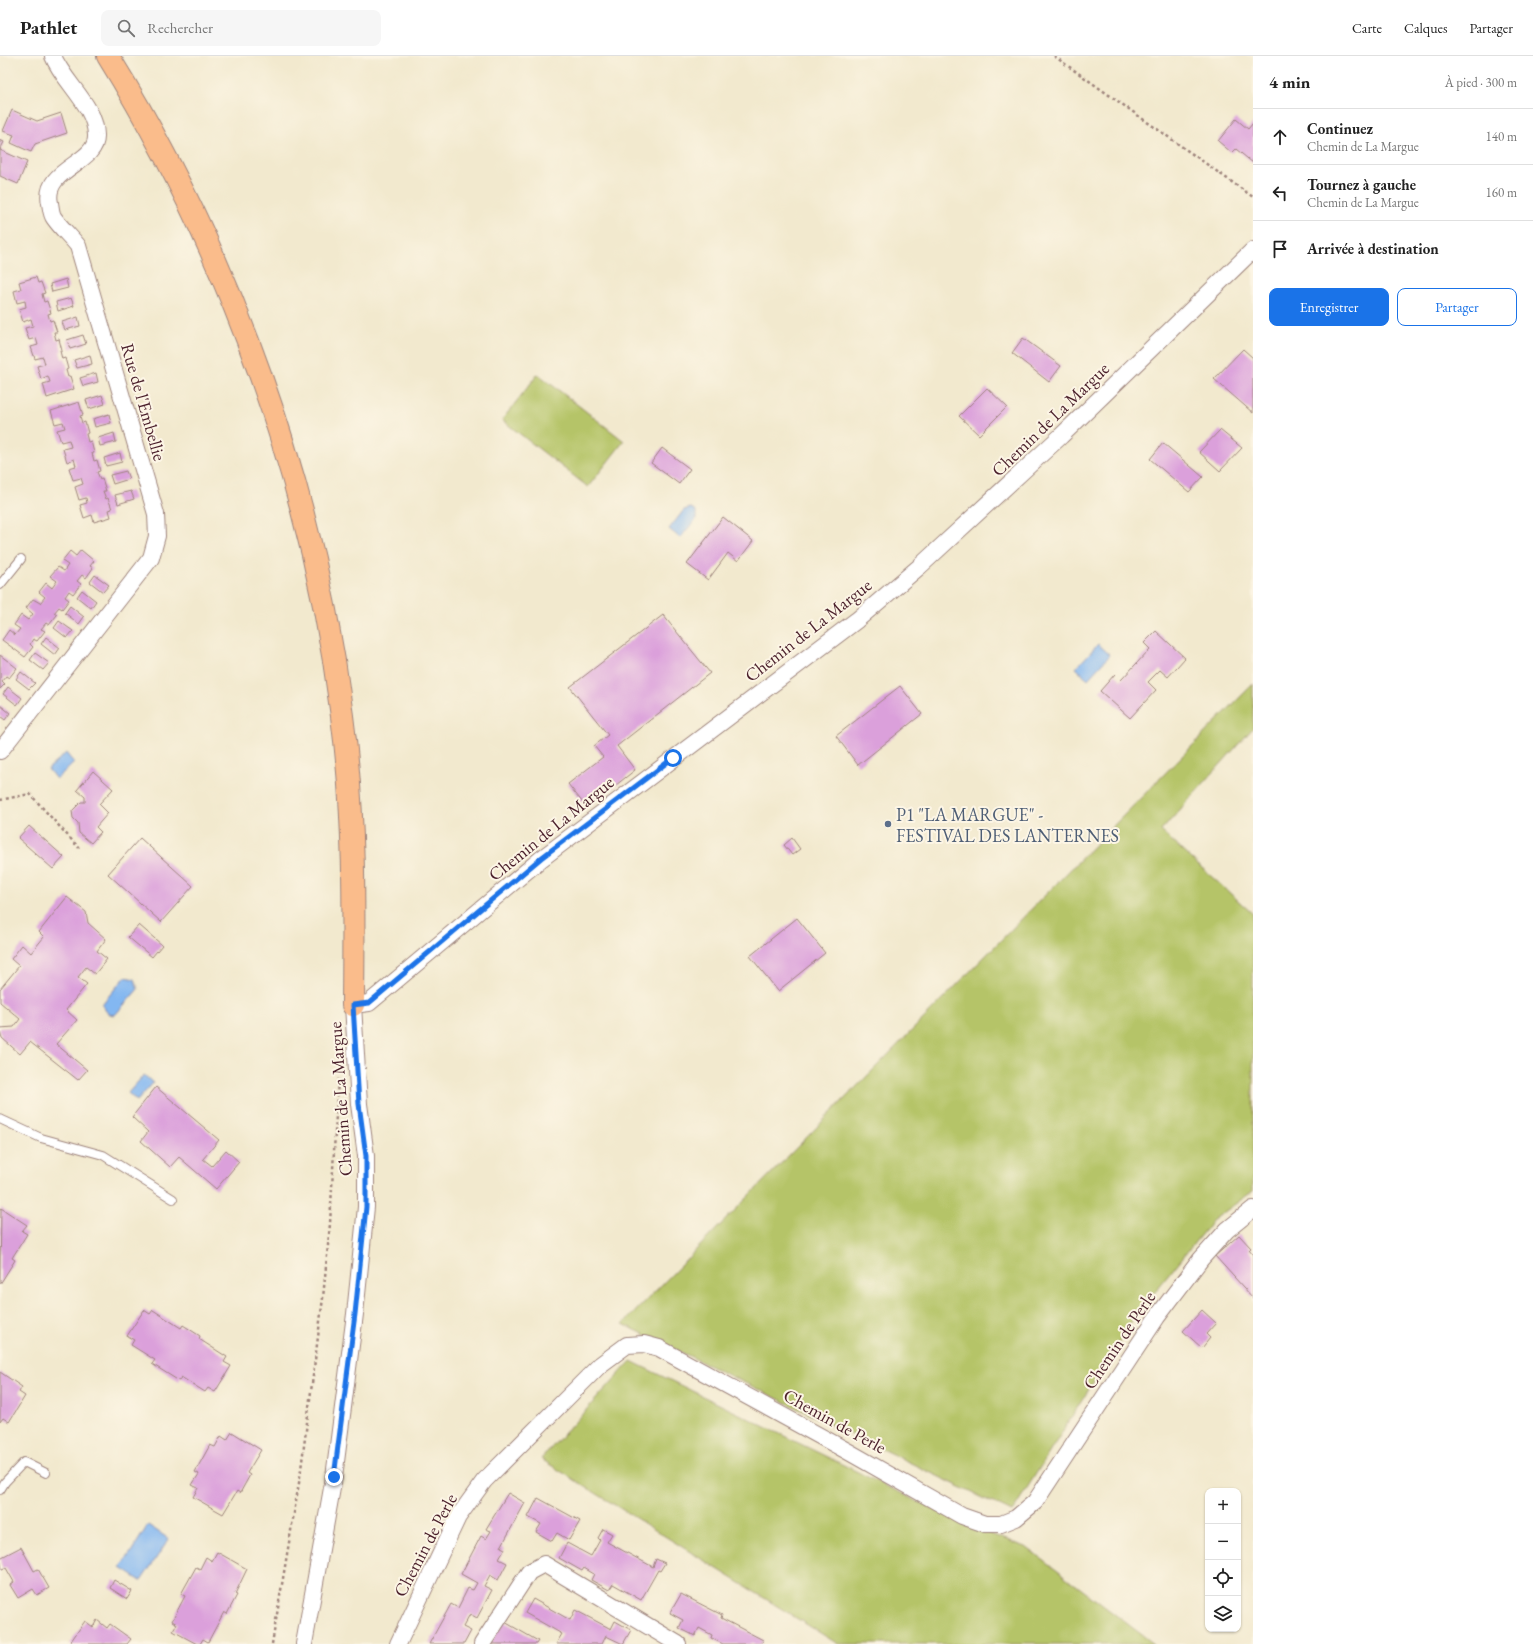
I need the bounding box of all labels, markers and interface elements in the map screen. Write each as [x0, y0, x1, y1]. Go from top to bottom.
search box [101, 10, 381, 46]
text: Pathlet [20, 15, 77, 40]
icon: search [115, 17, 137, 39]
text: Rechercher [147, 18, 213, 37]
text: Carte [1352, 19, 1382, 37]
text: Calques [1404, 19, 1448, 37]
text: Partager [1470, 19, 1513, 37]
text: 4 min [1269, 71, 1310, 93]
text: À pied · 300 m [1445, 74, 1517, 91]
text: Continuez [1307, 119, 1373, 138]
icon: ahead [1269, 126, 1291, 148]
text: 140 m [1486, 128, 1517, 145]
text: Chemin de La Margue [1307, 138, 1419, 155]
text: Tournez à gauche [1307, 175, 1416, 194]
icon: left [1269, 182, 1291, 204]
text: 160 m [1486, 184, 1517, 201]
text: Chemin de La Margue [1307, 194, 1419, 211]
icon: arrive [1269, 238, 1291, 260]
text: Arrivée à destination [1307, 239, 1439, 258]
button: Enregistrer [1269, 288, 1389, 326]
button: Partager [1397, 288, 1517, 326]
street label: Rue de l'Embellie [116, 341, 172, 463]
street label: Chemin de La Margue [986, 357, 1114, 481]
street label: Chemin de La Margue [740, 573, 876, 687]
route start [664, 749, 682, 767]
street label: Chemin de La Margue [484, 770, 618, 886]
place label: P1 "LA MARGUE" - FESTIVAL DES LANTERNES [896, 803, 1119, 847]
marker: P1 "LA MARGUE" - FESTIVAL DES LANTERNES [883, 819, 893, 829]
street label: Chemin de La Margue [323, 1021, 357, 1177]
street label: Chemin de Perle [1078, 1286, 1160, 1394]
street label: Chemin de Perle [780, 1383, 890, 1459]
route end [325, 1468, 343, 1486]
map controls [1205, 1488, 1241, 1632]
button: + [1205, 1488, 1241, 1524]
street label: Chemin de Perle [388, 1489, 462, 1601]
button: − [1205, 1524, 1241, 1560]
button: locate [1205, 1560, 1241, 1596]
button: layers [1205, 1596, 1241, 1632]

